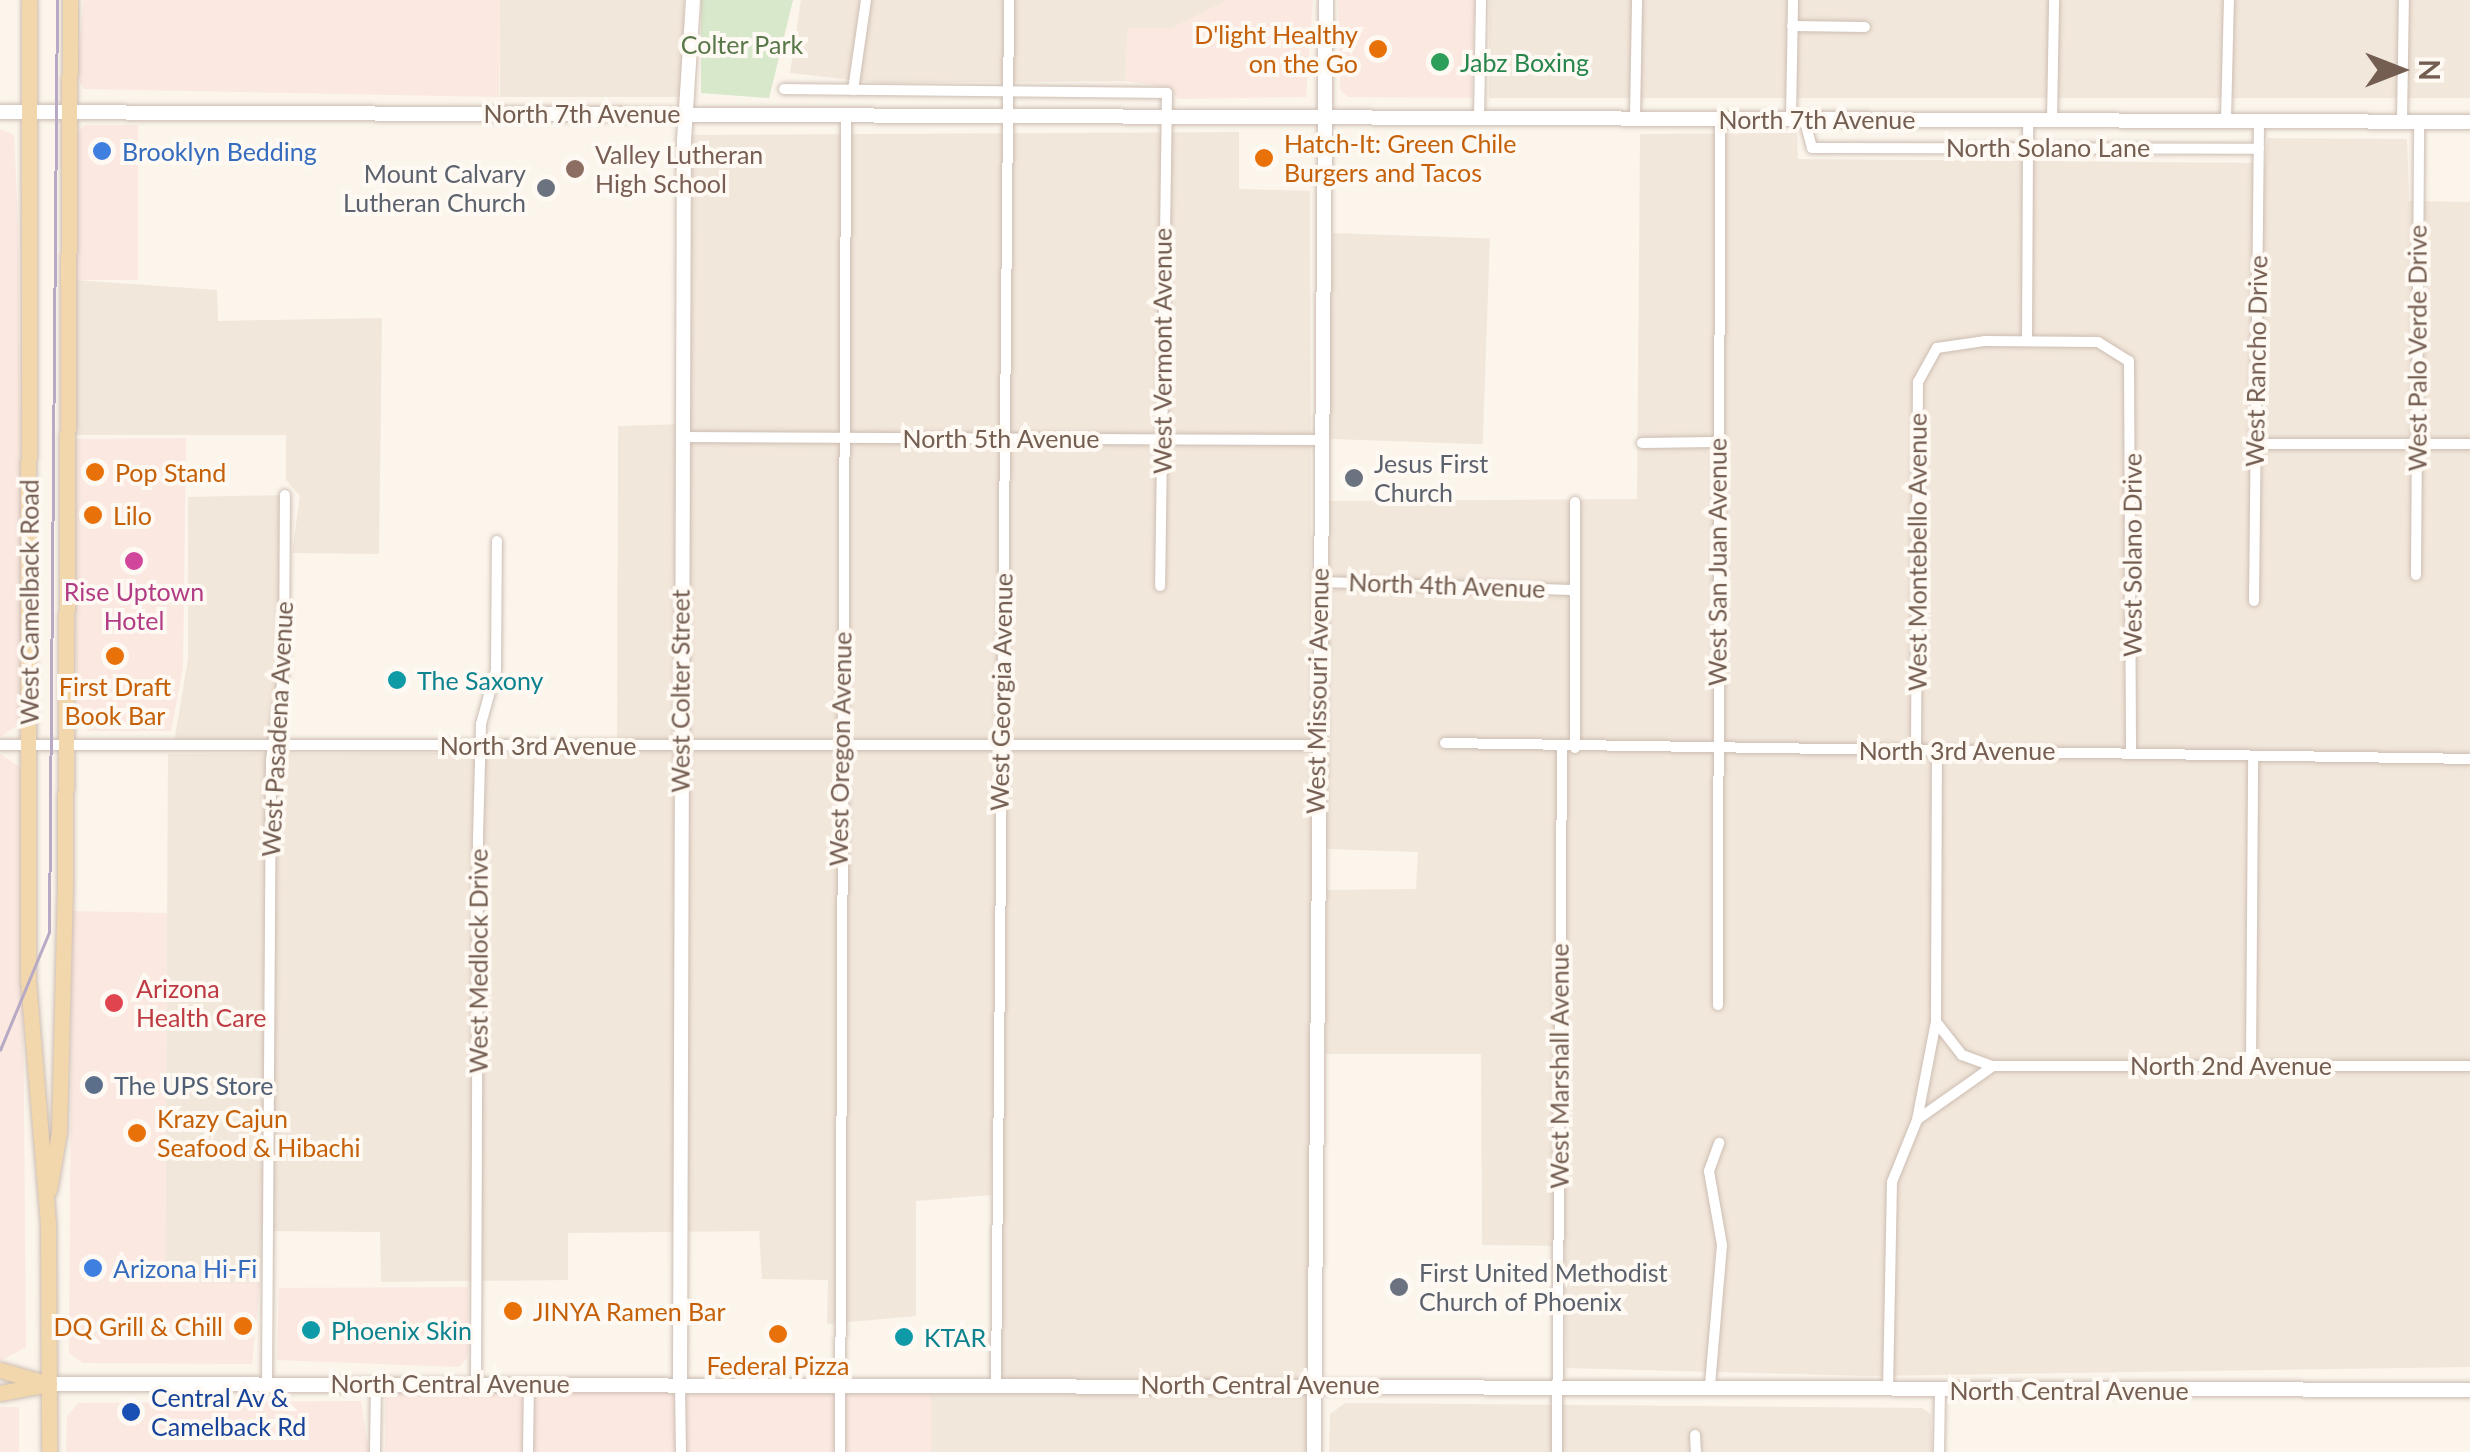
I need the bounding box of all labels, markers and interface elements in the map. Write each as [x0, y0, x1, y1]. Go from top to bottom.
place label: D'light Healthy on the Go [1194, 20, 1358, 79]
north arrow [2350, 20, 2450, 120]
park label: Colter Park [681, 29, 803, 59]
marker: D'light Healthy on the Go [1367, 38, 1389, 60]
place label: Jabz Boxing [1460, 47, 1589, 77]
marker: Jabz Boxing [1429, 51, 1451, 73]
text: N [2413, 59, 2447, 81]
street label: North 7th Avenue [483, 98, 681, 128]
street label: North 7th Avenue [1718, 104, 1916, 134]
place label: Hatch-It: Green Chile Burgers and Tacos [1284, 129, 1516, 188]
street label: North Solano Lane [1946, 132, 2150, 162]
place label: Brooklyn Bedding [122, 136, 317, 166]
marker: Brooklyn Bedding [91, 140, 113, 162]
place label: Valley Lutheran High School [595, 140, 764, 199]
marker: Hatch-It: Green Chile Burgers and Tacos [1253, 147, 1275, 169]
marker: Valley Lutheran High School [564, 158, 586, 180]
place label: Mount Calvary Lutheran Church [343, 159, 526, 218]
marker: Mount Calvary Lutheran Church [535, 177, 557, 199]
street label: West Palo Verde Drive [2402, 224, 2432, 472]
street label: West Vermont Avenue [1147, 227, 1177, 475]
street label: West Rancho Drive [2239, 255, 2273, 467]
street label: West Montebello Avenue [1902, 412, 1932, 692]
street label: North 5th Avenue [902, 423, 1100, 453]
street label: West San Juan Avenue [1702, 437, 1732, 687]
place label: Jesus First Church [1374, 449, 1488, 508]
street label: West Solano Drive [2117, 453, 2147, 657]
place label: Pop Stand [115, 457, 226, 487]
marker: Pop Stand [84, 461, 106, 483]
marker: Jesus First Church [1343, 467, 1365, 489]
street label: West Camelback Road [14, 479, 44, 725]
place label: Lilo [113, 500, 152, 530]
marker: Lilo [82, 504, 104, 526]
marker: Rise Uptown Hotel [123, 550, 145, 572]
street label: West Missouri Avenue [1300, 567, 1334, 815]
street label: North 4th Avenue [1348, 567, 1546, 603]
street label: West Georgia Avenue [984, 572, 1018, 812]
place label: Rise Uptown Hotel [64, 577, 204, 636]
street label: West Colter Street [665, 589, 695, 793]
street label: West Pasadena Avenue [255, 600, 299, 858]
street label: West Oregon Avenue [823, 631, 857, 867]
marker: First Draft Book Bar [104, 645, 126, 667]
place label: The Saxony [417, 665, 543, 695]
marker: The Saxony [386, 669, 408, 691]
place label: First Draft Book Bar [59, 672, 171, 731]
street label: North 3rd Avenue [439, 730, 637, 760]
street label: North 3rd Avenue [1858, 735, 2056, 765]
street label: West Medlock Drive [463, 849, 493, 1073]
street label: West Marshall Avenue [1544, 943, 1574, 1189]
place label: Arizona Health Care [136, 974, 266, 1033]
marker: Arizona Health Care [101, 990, 127, 1016]
street label: North 2nd Avenue [2130, 1050, 2332, 1080]
place label: The UPS Store [114, 1070, 273, 1100]
marker: The UPS Store [83, 1074, 105, 1096]
place label: Krazy Cajun Seafood & Hibachi [157, 1104, 360, 1163]
marker: Krazy Cajun Seafood & Hibachi [126, 1122, 148, 1144]
place label: Arizona Hi-Fi [113, 1253, 257, 1283]
marker: Arizona Hi-Fi [82, 1257, 104, 1279]
place label: First United Methodist Church of Phoenix [1419, 1258, 1668, 1317]
marker: First United Methodist Church of Phoenix [1388, 1276, 1410, 1298]
place label: JINYA Ramen Bar [533, 1296, 726, 1326]
marker: JINYA Ramen Bar [502, 1300, 524, 1322]
place label: DQ Grill & Chill [54, 1311, 223, 1341]
marker: DQ Grill & Chill [232, 1315, 254, 1337]
place label: Phoenix Skin [331, 1315, 472, 1345]
marker: Phoenix Skin [300, 1319, 322, 1341]
place label: KTAR [924, 1322, 986, 1352]
marker: Federal Pizza [767, 1323, 789, 1345]
marker: KTAR [893, 1326, 915, 1348]
place label: Federal Pizza [706, 1350, 850, 1380]
street label: North Central Avenue [330, 1368, 570, 1398]
street label: North Central Avenue [1140, 1369, 1380, 1399]
street label: North Central Avenue [1949, 1375, 2189, 1405]
place label: Central Av & Camelback Rd [151, 1383, 306, 1442]
marker: Central Av & Camelback Rd [120, 1401, 142, 1423]

